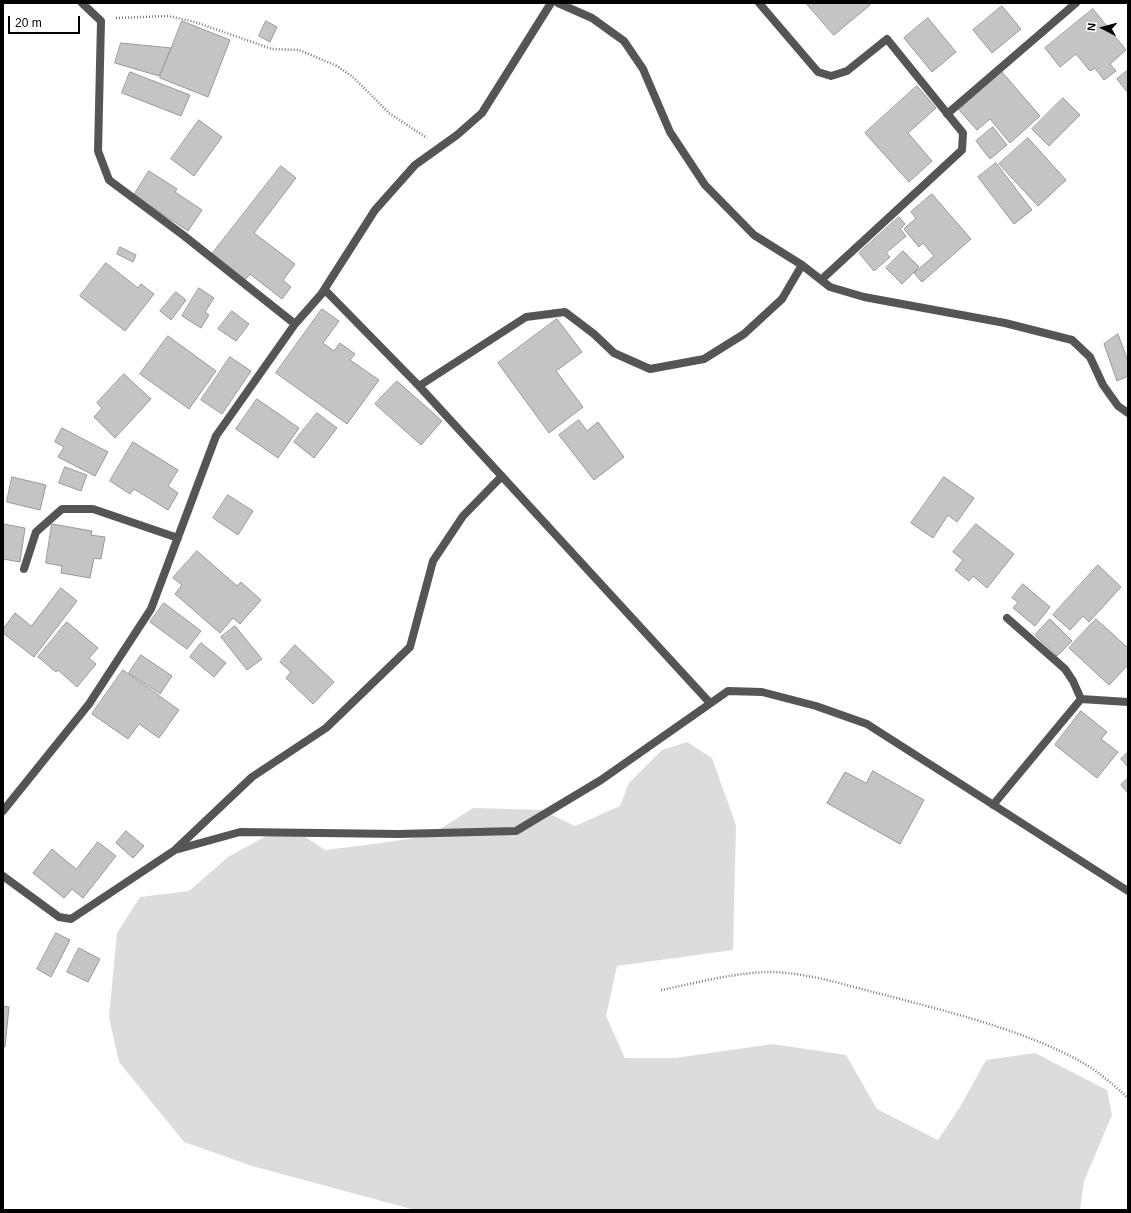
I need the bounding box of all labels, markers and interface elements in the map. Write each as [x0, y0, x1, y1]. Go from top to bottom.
scale bar [10, 8, 82, 34]
north arrow [1083, 8, 1123, 48]
text: 20 m [15, 16, 42, 30]
text: N [1085, 22, 1097, 31]

